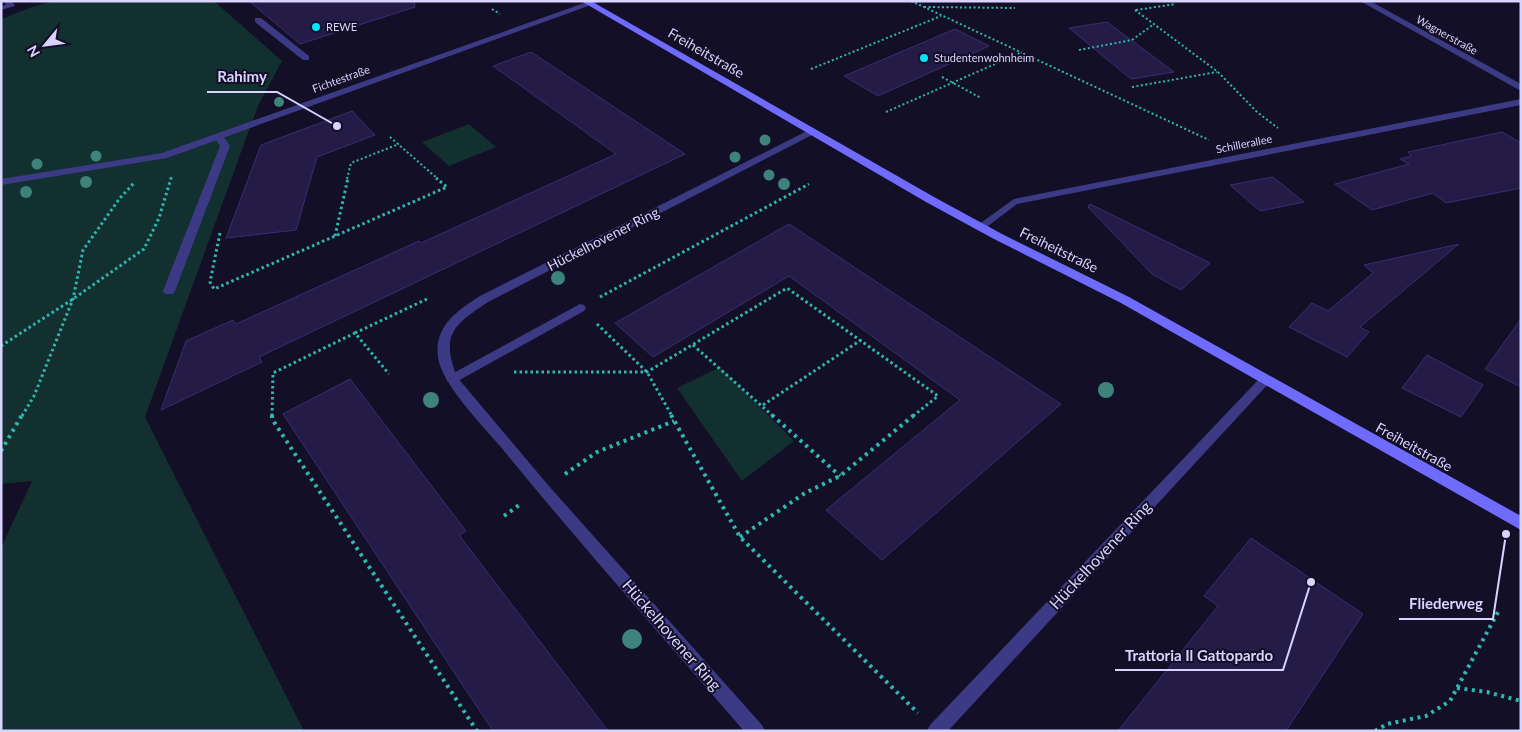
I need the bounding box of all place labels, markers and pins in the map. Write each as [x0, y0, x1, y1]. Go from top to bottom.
place label: REWE [326, 20, 357, 33]
marker: REWE [310, 21, 322, 33]
place label: Studentenwohnheim [934, 51, 1034, 64]
marker: Studentenwohnheim [918, 52, 930, 64]
callout: Rahimy [207, 62, 277, 92]
callout: Fliederweg [1399, 589, 1493, 619]
callout: Trattoria Il Gattopardo [1115, 640, 1283, 670]

